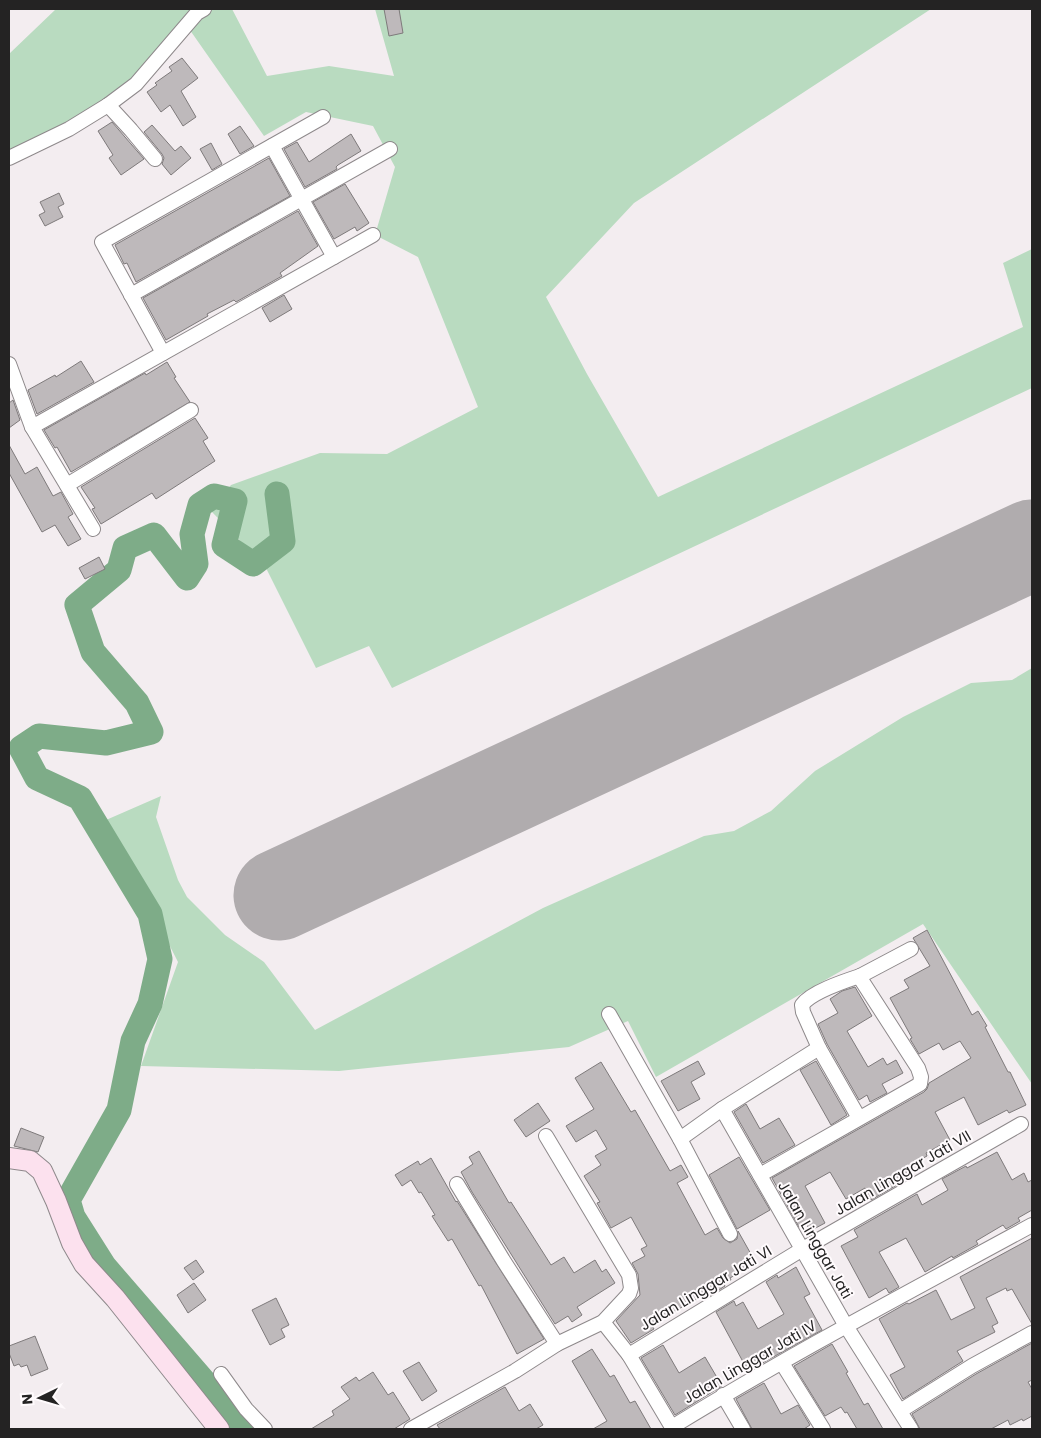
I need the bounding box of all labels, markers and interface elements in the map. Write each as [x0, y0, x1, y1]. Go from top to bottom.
street label: Jalan Linggar Jati VII [831, 1125, 975, 1220]
street label: Jalan Linggar Jati [773, 1177, 858, 1302]
street label: Jalan Linggar Jati VI [636, 1240, 776, 1335]
street label: Jalan Linggar Jati IV [679, 1315, 820, 1408]
north arrow [15, 1373, 65, 1423]
text: N [17, 1393, 37, 1405]

